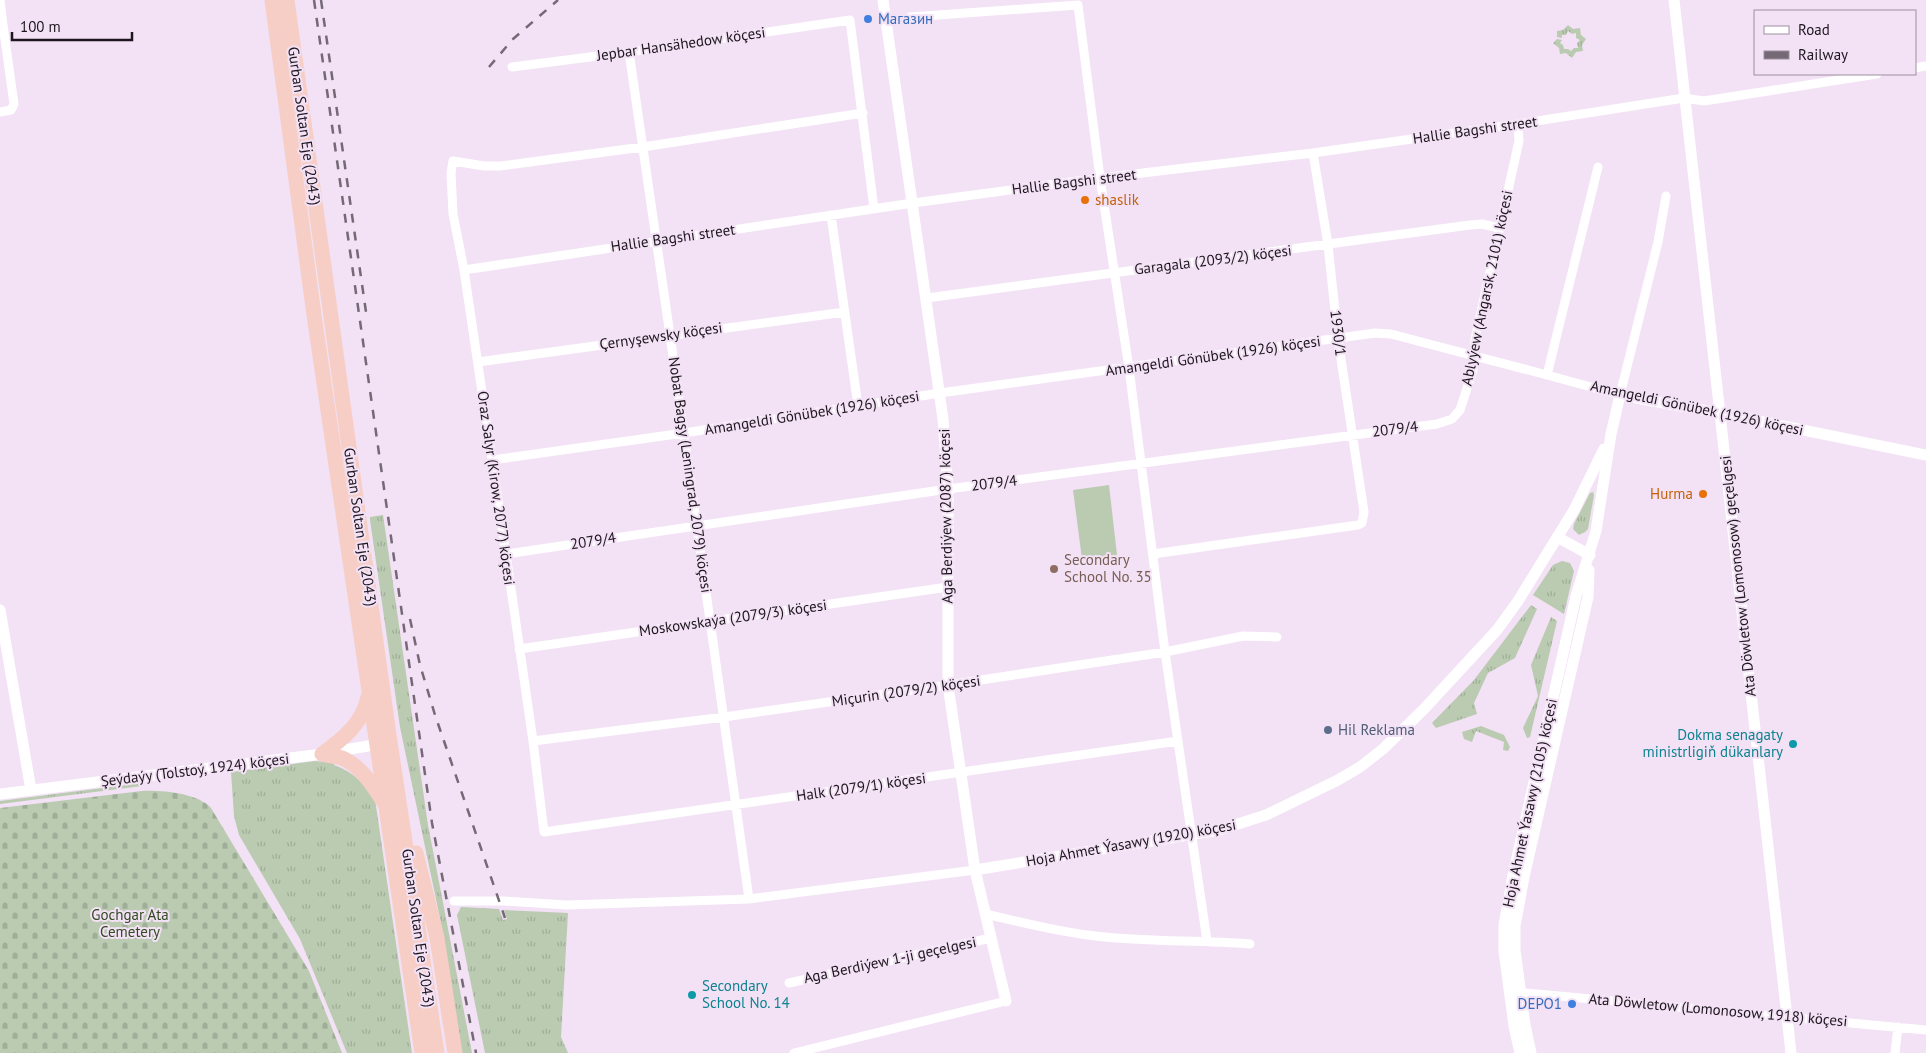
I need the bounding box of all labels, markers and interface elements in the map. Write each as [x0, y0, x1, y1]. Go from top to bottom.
place label: Магазин [878, 9, 933, 28]
scale bar [12, 10, 132, 42]
legend [1754, 10, 1916, 75]
marker: Магазин [862, 13, 874, 25]
text: 100 m [20, 17, 61, 36]
text: Road [1798, 20, 1830, 39]
street label: Jepbar Hansähedow köçesi [594, 22, 766, 65]
street label: Gurban Soltan Eje (2043) [284, 45, 325, 206]
text: Railway [1798, 45, 1848, 64]
street label: Hallie Bagshi street [1412, 111, 1538, 148]
street label: Hallie Bagshi street [1011, 164, 1137, 199]
street label: Ablyýew (Angarsk, 2101) köçesi [1457, 189, 1517, 387]
place label: shaslik [1095, 190, 1140, 209]
marker: shaslik [1079, 194, 1091, 206]
street label: Hallie Bagshi street [610, 219, 736, 256]
street label: Garagala (2093/2) köçesi [1133, 240, 1293, 279]
street label: 1930/1 [1326, 309, 1351, 357]
street label: Çernyşewsky köçesi [598, 317, 724, 354]
street label: Amangeldi Gönübek (1926) köçesi [1104, 331, 1322, 380]
street label: Nobat Bagşy (Leningrad, 2079) köçesi [665, 356, 716, 594]
street label: Amangeldi Gönübek (1926) köçesi [1589, 376, 1805, 439]
street label: Amangeldi Gönübek (1926) köçesi [703, 386, 921, 439]
street label: Oraz Salyr (Kirow, 2077) köçesi [473, 390, 520, 586]
street label: 2079/4 [1371, 416, 1419, 441]
street label: Aga Berdiýew (2087) köçesi [934, 428, 957, 604]
street label: Gurban Soltan Eje (2043) [340, 446, 381, 607]
street label: Ata Döwletow (Lomonosow) geçelgesi [1715, 455, 1760, 697]
street label: 2079/4 [970, 470, 1018, 495]
place label: Hurma [1650, 484, 1693, 503]
marker: Hurma [1697, 488, 1709, 500]
street label: 2079/4 [569, 528, 617, 554]
place label: Secondary School No. 35 [1064, 550, 1152, 586]
marker: Secondary School No. 35 [1048, 563, 1060, 575]
street label: Moskowskaýa (2079/3) köçesi [638, 595, 828, 640]
street label: Miçurin (2079/2) köçesi [830, 671, 982, 710]
street label: Hoja Ahmet Ýasawy (2105) köçesi [1498, 697, 1561, 909]
place label: Hil Reklama [1338, 720, 1415, 739]
marker: Hil Reklama [1322, 724, 1334, 736]
place label: Dokma senagaty ministrligiň dükanlary [1642, 725, 1783, 761]
marker: Dokma senagaty ministrligiň dükanlary [1787, 738, 1799, 750]
street label: Şeýdaýy (Tolstoý, 1924) köçesi [100, 749, 290, 791]
street label: Halk (2079/1) köçesi [795, 768, 927, 805]
street label: Hoja Ahmet Ýasawy (1920) köçesi [1024, 815, 1237, 870]
street label: Gurban Soltan Eje (2043) [398, 847, 439, 1008]
park label: Gochgar Ata Cemetery [91, 905, 169, 941]
street label: Aga Berdiýew 1-ji geçelgesi [802, 932, 978, 987]
place label: Secondary School No. 14 [702, 976, 790, 1012]
marker: Secondary School No. 14 [686, 989, 698, 1001]
street label: Ata Döwletow (Lomonosow, 1918) köçesi [1588, 989, 1848, 1030]
place label: DEPO1 [1518, 994, 1562, 1013]
marker: DEPO1 [1566, 998, 1578, 1010]

